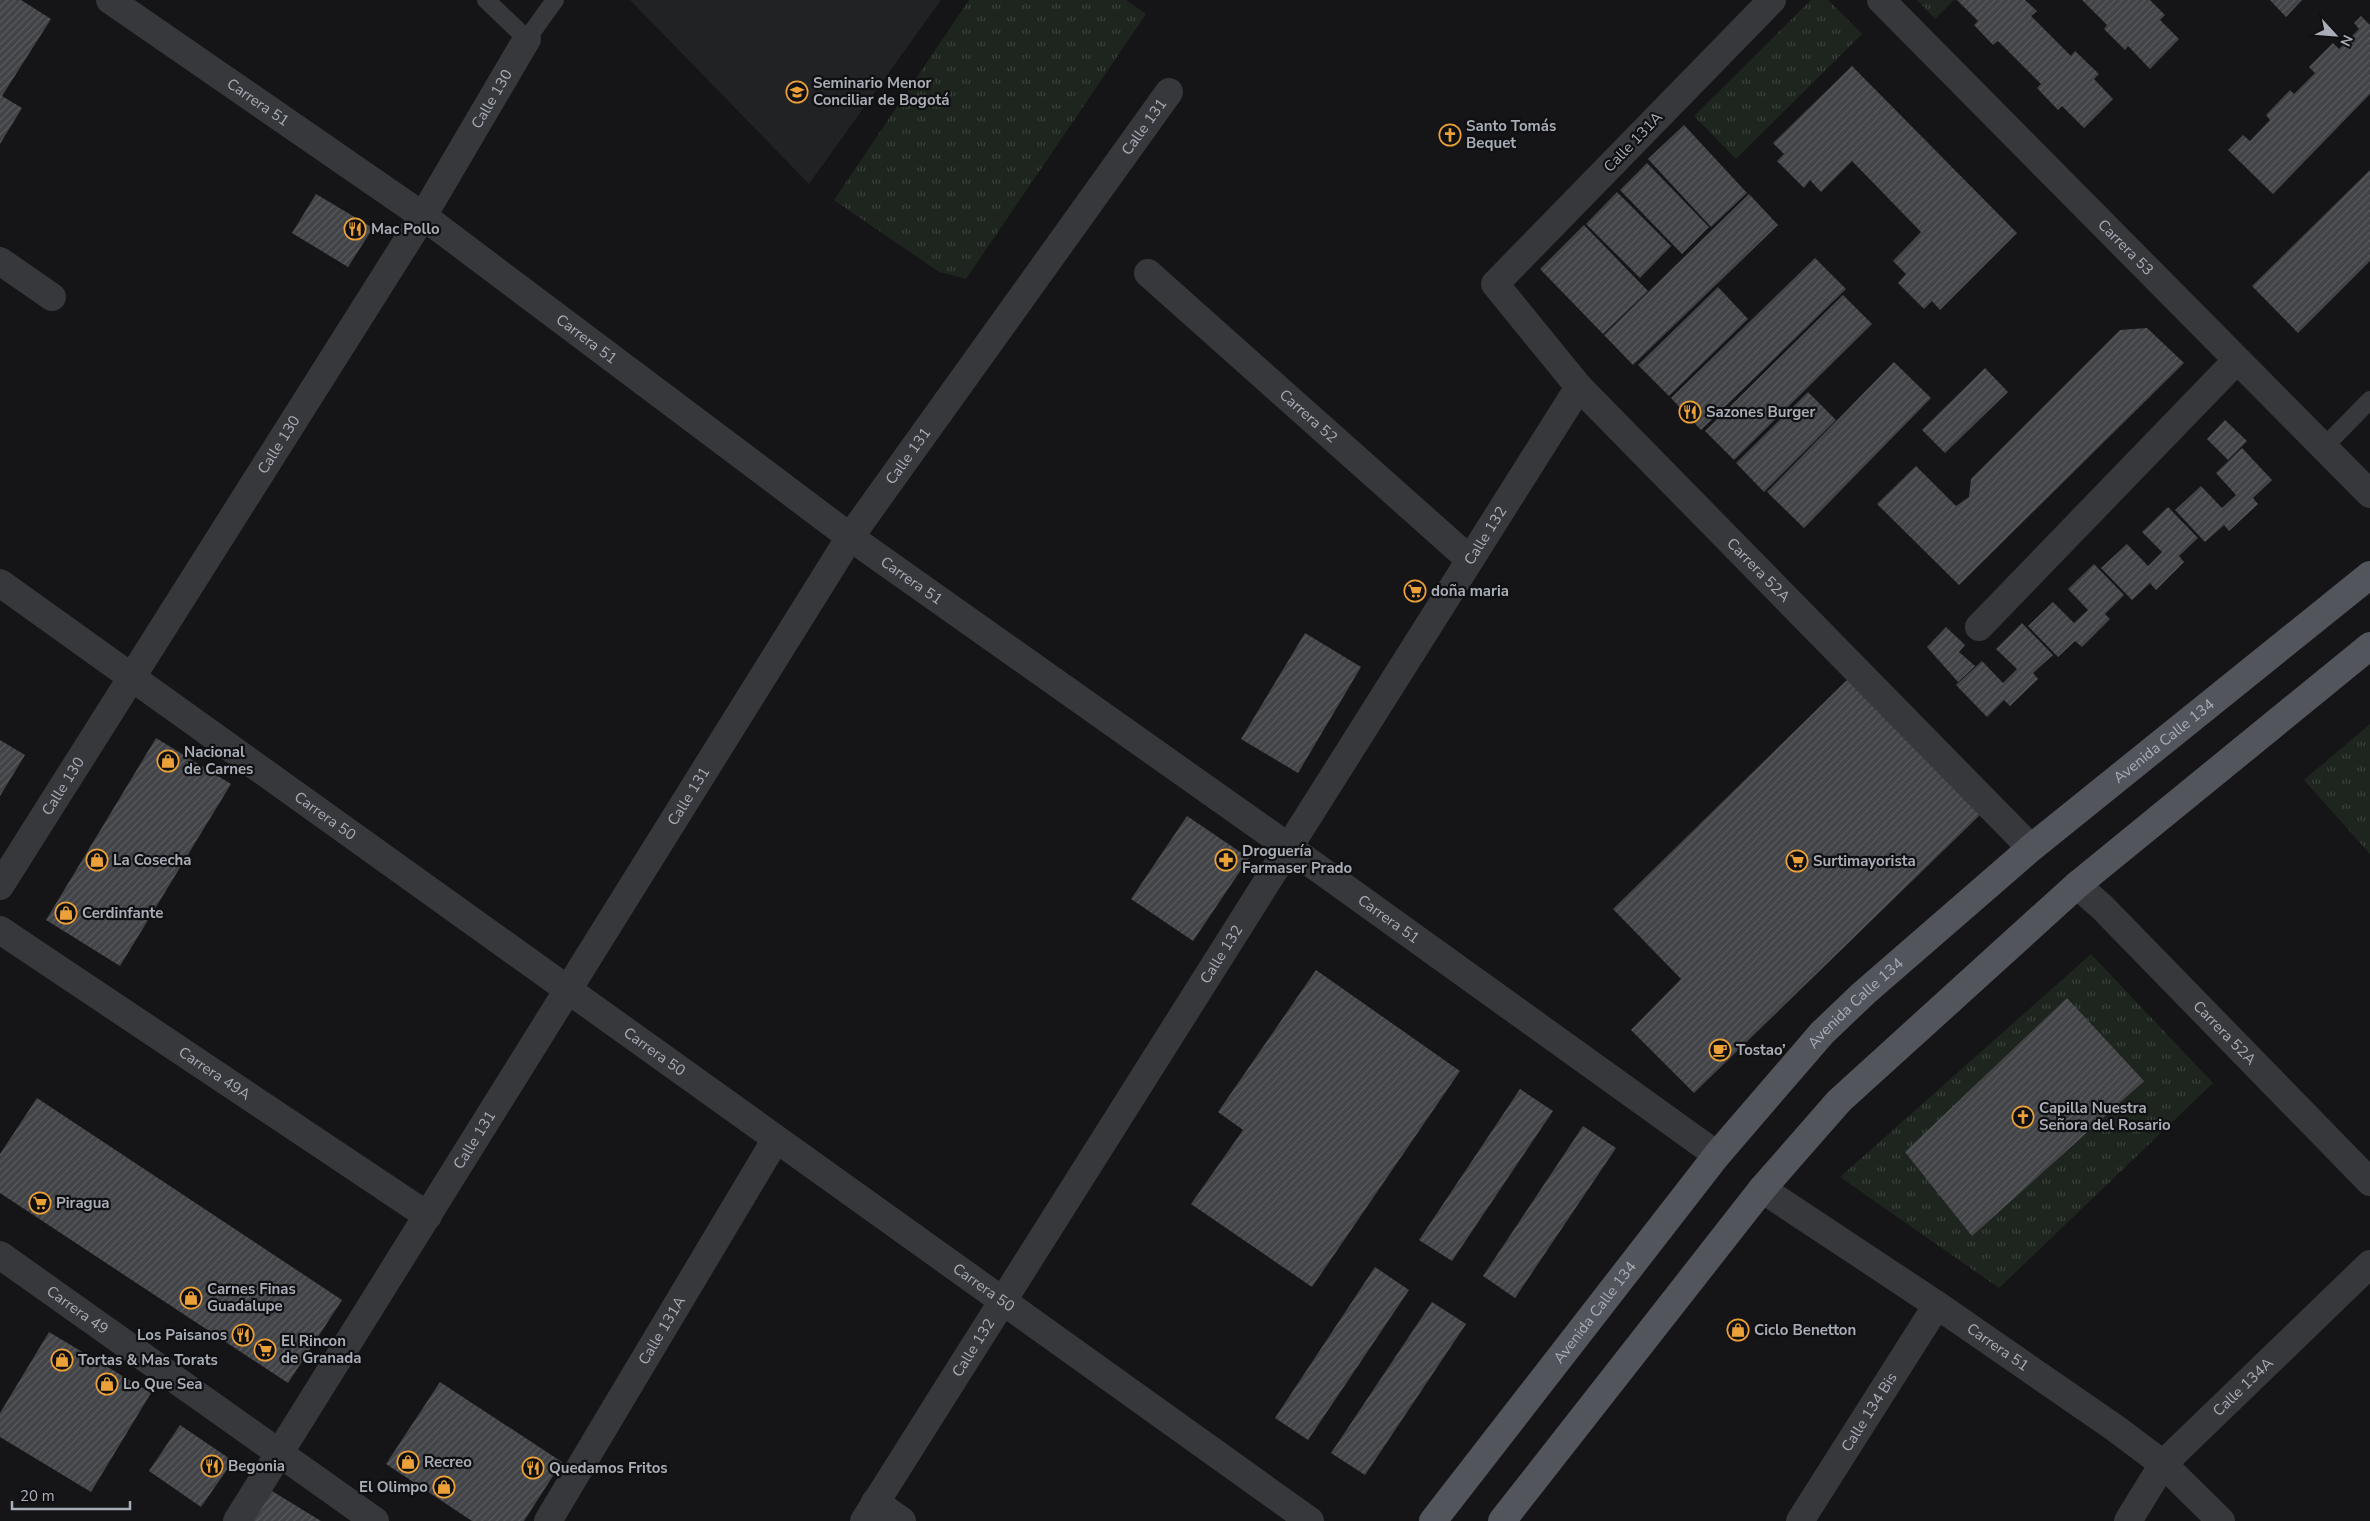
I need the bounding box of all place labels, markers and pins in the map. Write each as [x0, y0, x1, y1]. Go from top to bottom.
place label: Seminario Menor Conciliar de Bogotá [813, 73, 949, 110]
school or university icon: Seminario Menor Conciliar de Bogotá [785, 80, 809, 104]
place label: Santo Tomás Bequet [1466, 116, 1556, 153]
church icon: Santo Tomás Bequet [1438, 123, 1462, 147]
restaurant icon: Mac Pollo [343, 217, 367, 241]
place label: Mac Pollo [371, 219, 440, 239]
restaurant icon: Sazones Burger [1678, 400, 1702, 424]
place label: Sazones Burger [1706, 402, 1816, 422]
supermarket icon: doña maria [1403, 579, 1427, 603]
place label: doña maria [1431, 581, 1509, 601]
place label: Nacional de Carnes [184, 742, 253, 779]
shop icon: Nacional de Carnes [156, 749, 180, 773]
place label: Droguería Farmaser Prado [1242, 841, 1353, 878]
shop icon: La Cosecha [85, 848, 109, 872]
pharmacy icon: Droguería Farmaser Prado [1214, 848, 1238, 872]
supermarket icon: Surtimayorista [1785, 849, 1809, 873]
place label: La Cosecha [113, 850, 192, 870]
place label: Surtimayorista [1813, 851, 1916, 871]
shop icon: Cerdinfante [54, 901, 78, 925]
place label: Cerdinfante [82, 903, 163, 923]
cafe icon: Tostao’ [1708, 1038, 1732, 1062]
place label: Tostao’ [1736, 1040, 1786, 1060]
place label: Capilla Nuestra Señora del Rosario [2039, 1098, 2171, 1135]
church icon: Capilla Nuestra Señora del Rosario [2011, 1105, 2035, 1129]
supermarket icon: Piragua [28, 1191, 52, 1215]
place label: Piragua [56, 1193, 110, 1213]
place label: Carnes Finas Guadalupe [207, 1279, 296, 1316]
shop icon: Carnes Finas Guadalupe [179, 1286, 203, 1310]
shop icon: Ciclo Benetton [1726, 1318, 1750, 1342]
place label: Ciclo Benetton [1754, 1320, 1856, 1340]
restaurant icon: Los Paisanos [231, 1323, 255, 1347]
place label: Los Paisanos [137, 1325, 227, 1345]
place label: El Rincon de Granada [281, 1331, 361, 1368]
supermarket icon: El Rincon de Granada [253, 1338, 277, 1362]
shop icon: Tortas & Mas Torats [50, 1348, 74, 1372]
place label: Tortas & Mas Torats [78, 1350, 218, 1370]
shop icon: Lo Que Sea [95, 1372, 119, 1396]
place label: Lo Que Sea [123, 1374, 203, 1394]
shop icon: Recreo [396, 1450, 420, 1474]
place label: Recreo [424, 1452, 472, 1472]
restaurant icon: Begonia [200, 1454, 224, 1478]
place label: Begonia [228, 1456, 285, 1476]
restaurant icon: Quedamos Fritos [521, 1456, 545, 1480]
place label: Quedamos Fritos [549, 1458, 668, 1478]
shop icon: El Olimpo [432, 1475, 456, 1499]
place label: El Olimpo [359, 1477, 428, 1497]

